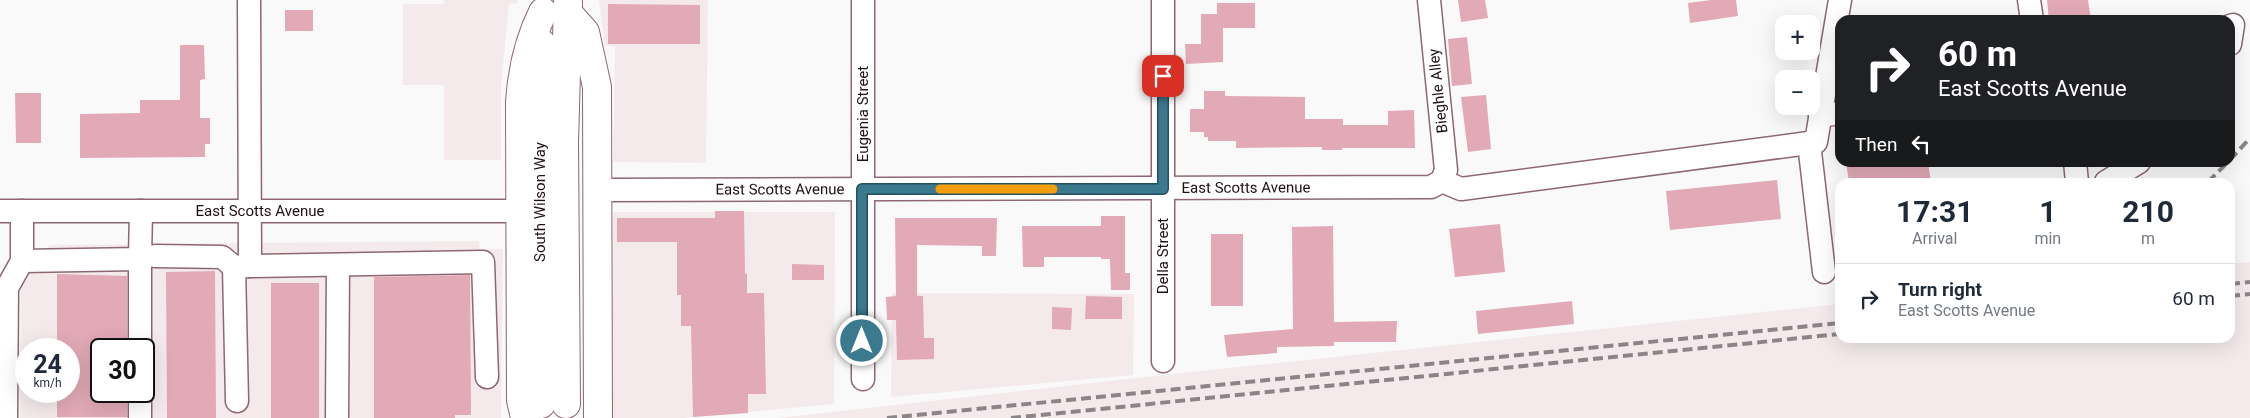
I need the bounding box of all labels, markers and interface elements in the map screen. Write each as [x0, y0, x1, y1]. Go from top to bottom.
map controls [1775, 15, 1820, 115]
button: + [1775, 15, 1820, 60]
text: 60 m [1938, 34, 2017, 75]
icon: right [1855, 35, 1920, 100]
street label: Bieghle Alley [1425, 48, 1451, 134]
pin [1142, 55, 1184, 97]
icon: arrive [1149, 62, 1177, 90]
street label: Eugenia Street [854, 66, 872, 162]
button: − [1775, 70, 1820, 115]
text: East Scotts Avenue [1938, 76, 2127, 101]
icon: left [1907, 130, 1935, 158]
text: Then [1855, 133, 1897, 156]
street label: South Wilson Way [531, 142, 549, 262]
street label: East Scotts Avenue [1182, 178, 1310, 197]
street label: East Scotts Avenue [716, 180, 844, 199]
text: 17:31 [1896, 194, 1973, 229]
text: 1 [2039, 194, 2056, 229]
text: 210 [2122, 194, 2174, 229]
street label: East Scotts Avenue [196, 202, 324, 220]
street label: Della Street [1154, 218, 1172, 294]
text: Arrival [1912, 229, 1957, 248]
text: min [2034, 229, 2061, 248]
text: m [2141, 229, 2155, 248]
text: Turn right [1898, 278, 1982, 301]
icon: right [1855, 285, 1883, 313]
text: 60 m [2172, 287, 2215, 310]
text: East Scotts Avenue [1898, 301, 2035, 320]
position arrow [835, 314, 887, 366]
speed limit sign: 30 [90, 338, 155, 403]
text: 24 [33, 350, 62, 379]
text: km/h [33, 376, 62, 390]

